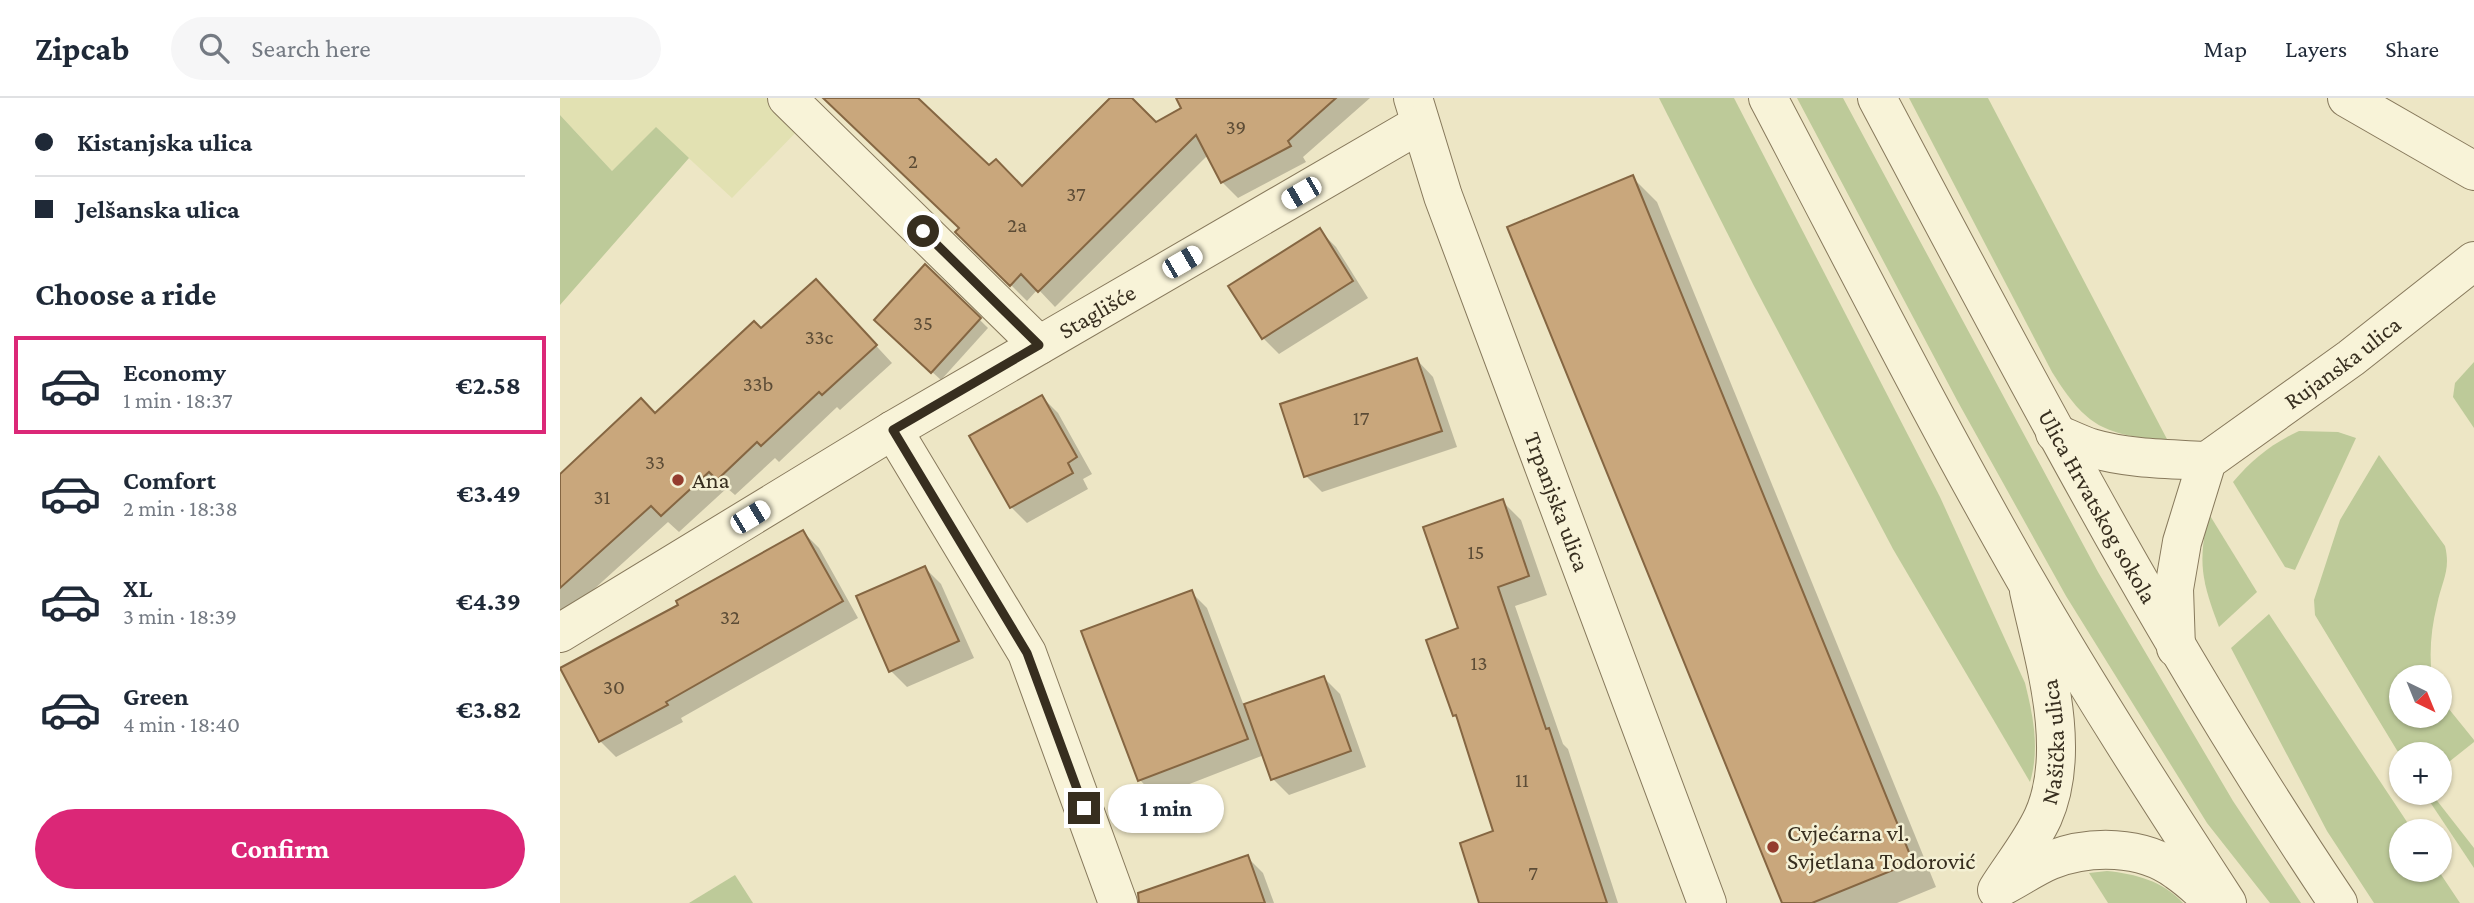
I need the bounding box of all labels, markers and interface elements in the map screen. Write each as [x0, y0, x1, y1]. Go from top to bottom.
search box [171, 17, 661, 80]
icon: search [195, 29, 233, 67]
text: Zipcab [35, 30, 129, 67]
text: Search here [251, 34, 371, 63]
text: Map [2203, 35, 2247, 62]
text: Layers [2285, 35, 2347, 62]
text: Share [2385, 35, 2439, 62]
house number: 39 [1226, 115, 1246, 139]
text: Kistanjska ulica [77, 128, 252, 157]
house number: 2 [908, 149, 918, 173]
car [1278, 173, 1325, 213]
house number: 37 [1066, 182, 1086, 206]
text: Jelšanska ulica [77, 195, 240, 224]
house number: 2a [1007, 213, 1027, 237]
route start [907, 215, 939, 247]
car [1159, 242, 1206, 282]
text: Choose a ride [35, 276, 216, 312]
street label: Staglišće [1054, 278, 1140, 344]
street label: Rujanska ulica [2279, 310, 2406, 414]
house number: 35 [913, 311, 933, 335]
house number: 33c [805, 325, 834, 349]
icon: car [39, 354, 102, 417]
text: Economy [123, 358, 226, 387]
text: €2.58 [456, 371, 521, 400]
house number: 33b [743, 372, 773, 396]
text: 1 min · 18:37 [123, 387, 233, 413]
street label: Ulica Hrvatskog sokola [2033, 404, 2163, 608]
house number: 17 [1353, 406, 1370, 430]
street label: Trpanjska ulica [1519, 428, 1596, 575]
house number: 33 [645, 450, 665, 474]
icon: car [39, 462, 102, 525]
text: Comfort [123, 466, 216, 495]
place label: Ana [692, 466, 730, 493]
marker: Ana [670, 472, 686, 488]
text: €3.49 [456, 479, 521, 508]
house number: 31 [594, 485, 610, 509]
text: 2 min · 18:38 [123, 495, 238, 521]
car [727, 497, 774, 537]
house number: 15 [1468, 540, 1484, 564]
icon: car [39, 570, 102, 633]
text: XL [123, 574, 152, 603]
text: €4.39 [456, 587, 521, 616]
text: 3 min · 18:39 [123, 603, 237, 629]
house number: 32 [720, 605, 740, 629]
house number: 13 [1471, 651, 1487, 675]
north arrow [2389, 665, 2452, 728]
map controls [2389, 665, 2452, 882]
house number: 30 [603, 675, 625, 699]
street label: Našička ulica [2035, 677, 2069, 808]
icon: car [39, 678, 102, 741]
text: Green [123, 682, 189, 711]
text: €3.82 [456, 695, 521, 724]
text: 4 min · 18:40 [123, 711, 240, 737]
button: + [2389, 742, 2452, 805]
house number: 11 [1515, 768, 1529, 792]
callout: 1 min [1108, 784, 1224, 832]
route end [1068, 792, 1100, 824]
text: 1 min [1140, 795, 1192, 821]
button: Confirm [35, 809, 525, 889]
place label: Cvjećarna vl. Svjetlana Todorović [1787, 819, 1975, 874]
button: − [2389, 819, 2452, 882]
marker: Cvjećarna vl. Svjetlana Todorović [1765, 839, 1781, 855]
house number: 7 [1528, 861, 1538, 885]

